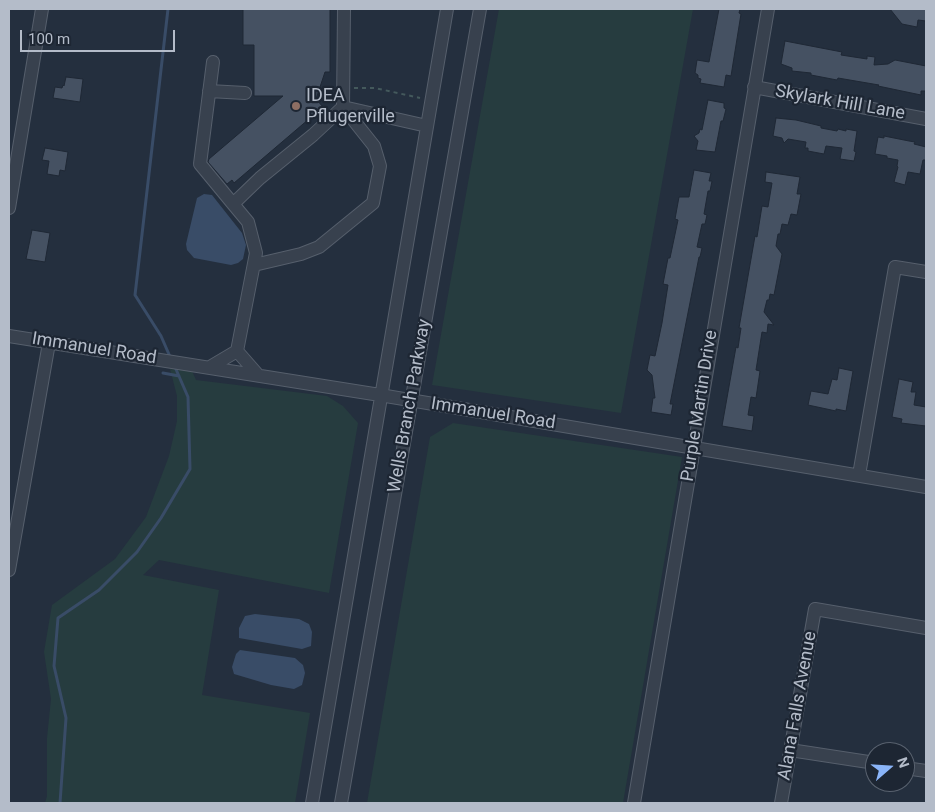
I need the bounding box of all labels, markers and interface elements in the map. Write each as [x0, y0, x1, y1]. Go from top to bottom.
scale bar [22, 20, 178, 52]
text: 100 m [28, 30, 70, 48]
street label: Skylark Hill Lane [773, 81, 907, 125]
place label: IDEA Pflugerville [306, 85, 395, 128]
marker: IDEA Pflugerville [290, 100, 302, 112]
street label: Wells Branch Parkway [384, 317, 436, 495]
street label: Immanuel Road [30, 328, 158, 370]
street label: Purple Martin Drive [677, 329, 723, 483]
street label: Immanuel Road [429, 393, 557, 435]
street label: Alana Falls Avenue [774, 630, 822, 782]
north arrow [865, 742, 915, 792]
text: N [894, 755, 912, 770]

